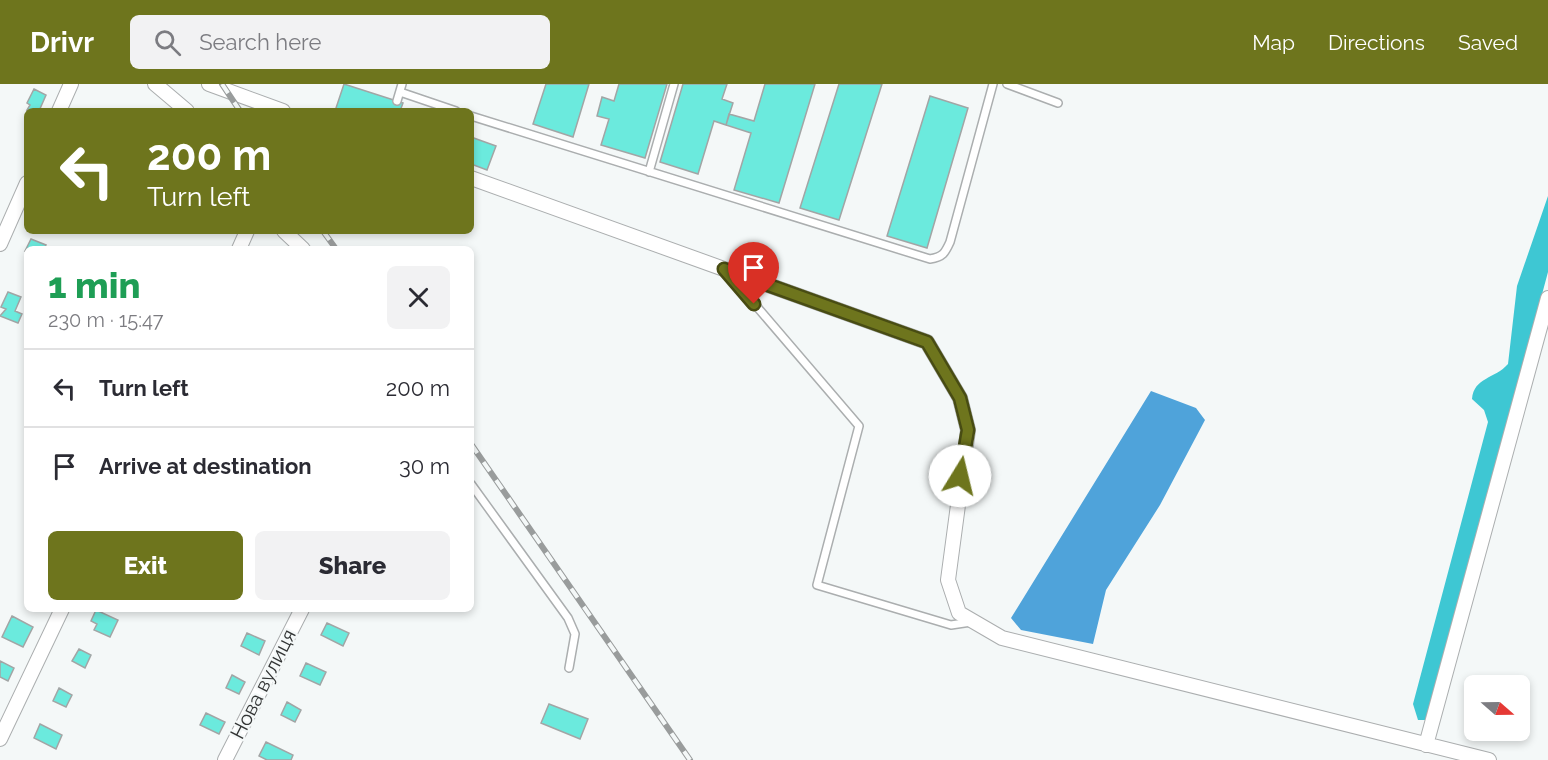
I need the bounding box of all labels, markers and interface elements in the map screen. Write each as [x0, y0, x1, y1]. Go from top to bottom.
search box [130, 15, 550, 69]
text: Drivr [30, 26, 94, 59]
icon: search [151, 26, 184, 59]
text: Search here [199, 29, 321, 55]
text: Map [1252, 30, 1295, 55]
text: Directions [1328, 30, 1425, 55]
text: Saved [1458, 30, 1518, 55]
text: 200 m [147, 131, 271, 180]
icon: left [48, 132, 126, 210]
text: Turn left [147, 181, 250, 212]
pin [728, 242, 779, 304]
icon: arrive [737, 251, 770, 284]
text: 1 min [48, 264, 140, 306]
button: close [387, 266, 450, 329]
text: 230 m · 15:47 [48, 308, 164, 332]
icon: left [48, 372, 81, 405]
text: Turn left [99, 375, 189, 401]
text: 200 m [386, 375, 450, 401]
position arrow [928, 444, 992, 508]
icon: arrive [48, 450, 81, 483]
text: Arrive at destination [99, 453, 312, 479]
text: 30 m [399, 453, 450, 479]
button: Exit [48, 531, 243, 600]
button: Share [255, 531, 450, 600]
street label: Нова вулиця [225, 625, 301, 743]
north arrow [1464, 675, 1530, 741]
map controls [1464, 675, 1530, 741]

